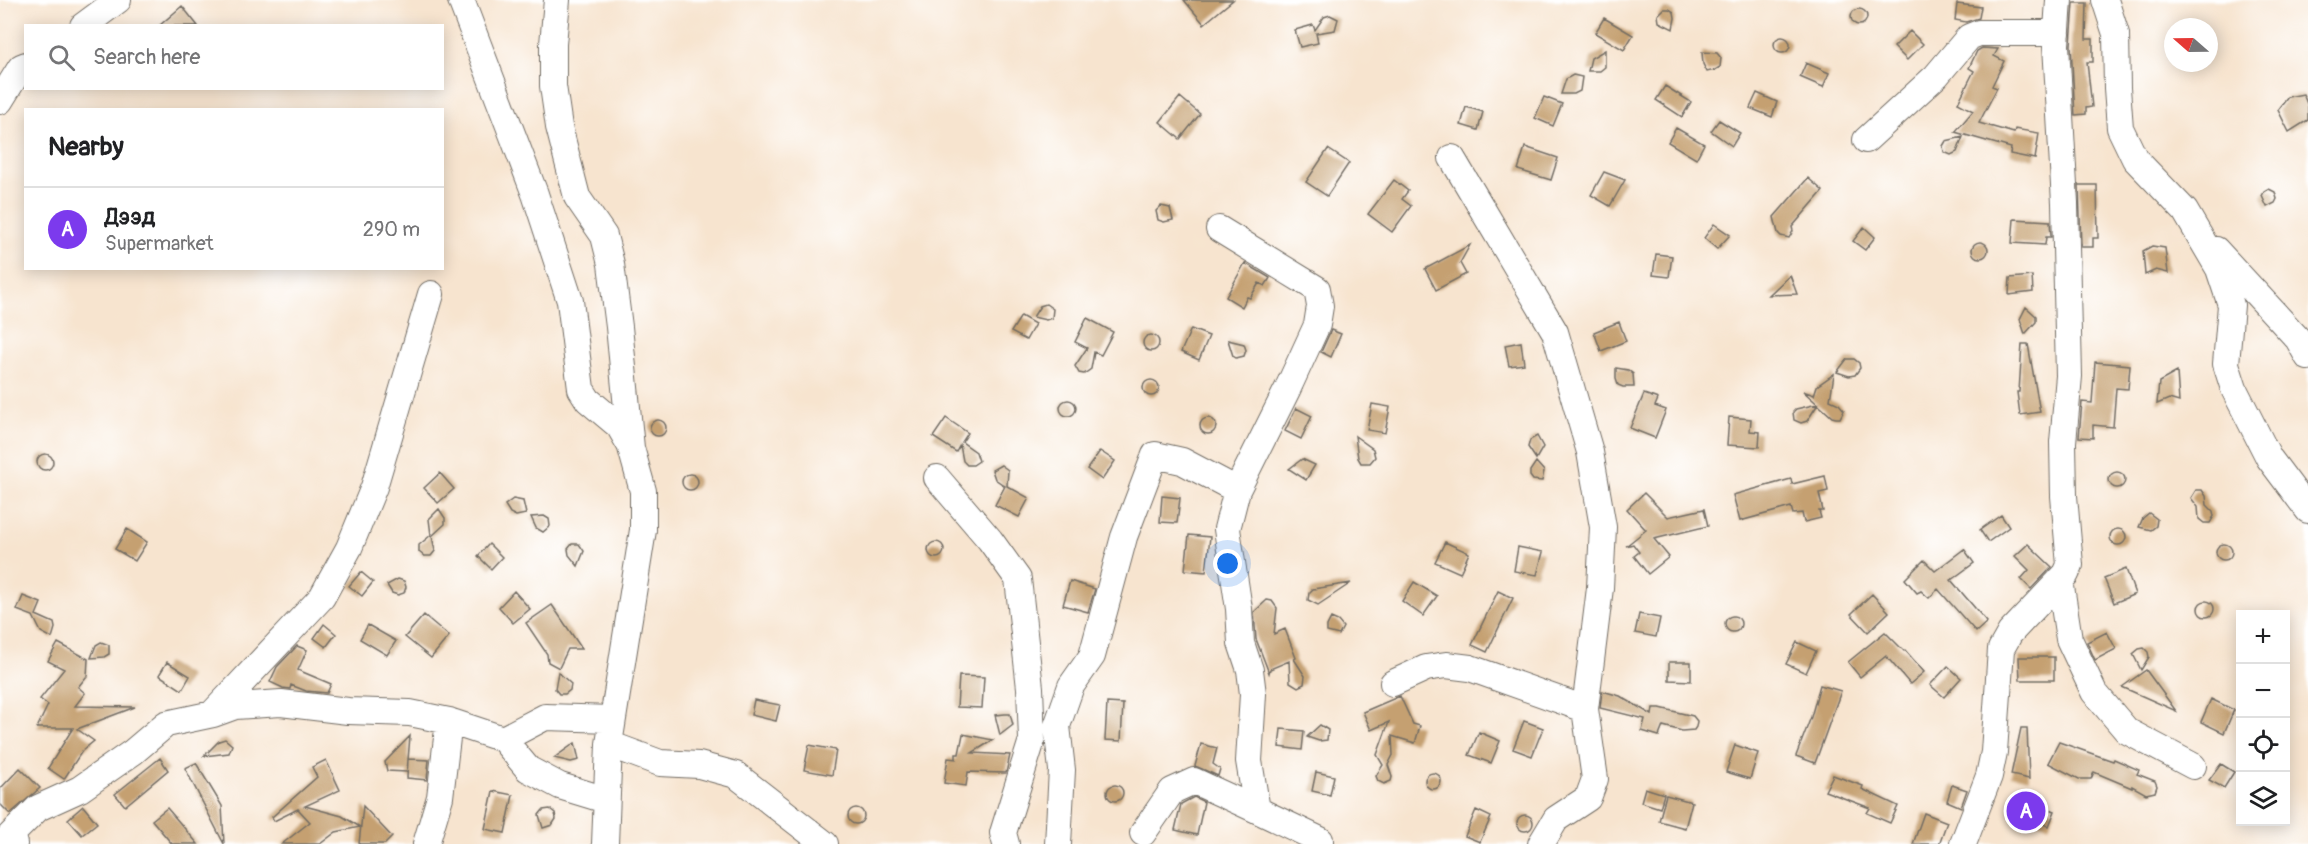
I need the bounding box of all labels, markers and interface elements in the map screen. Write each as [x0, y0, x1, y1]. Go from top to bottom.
north arrow [2164, 18, 2218, 72]
search box [24, 24, 444, 90]
icon: search [45, 41, 78, 74]
text: Search here [93, 43, 200, 71]
text: Nearby [48, 131, 124, 163]
text: Дээд [105, 203, 155, 231]
text: A [61, 217, 74, 242]
text: 290 m [363, 217, 420, 242]
text: Supermarket [105, 231, 214, 256]
your location [1213, 549, 1242, 578]
map controls [2236, 610, 2290, 826]
button: + [2236, 610, 2290, 664]
button: − [2236, 664, 2290, 718]
button: locate [2236, 718, 2290, 772]
button: layers [2236, 772, 2290, 826]
pin: A [2006, 788, 2046, 834]

